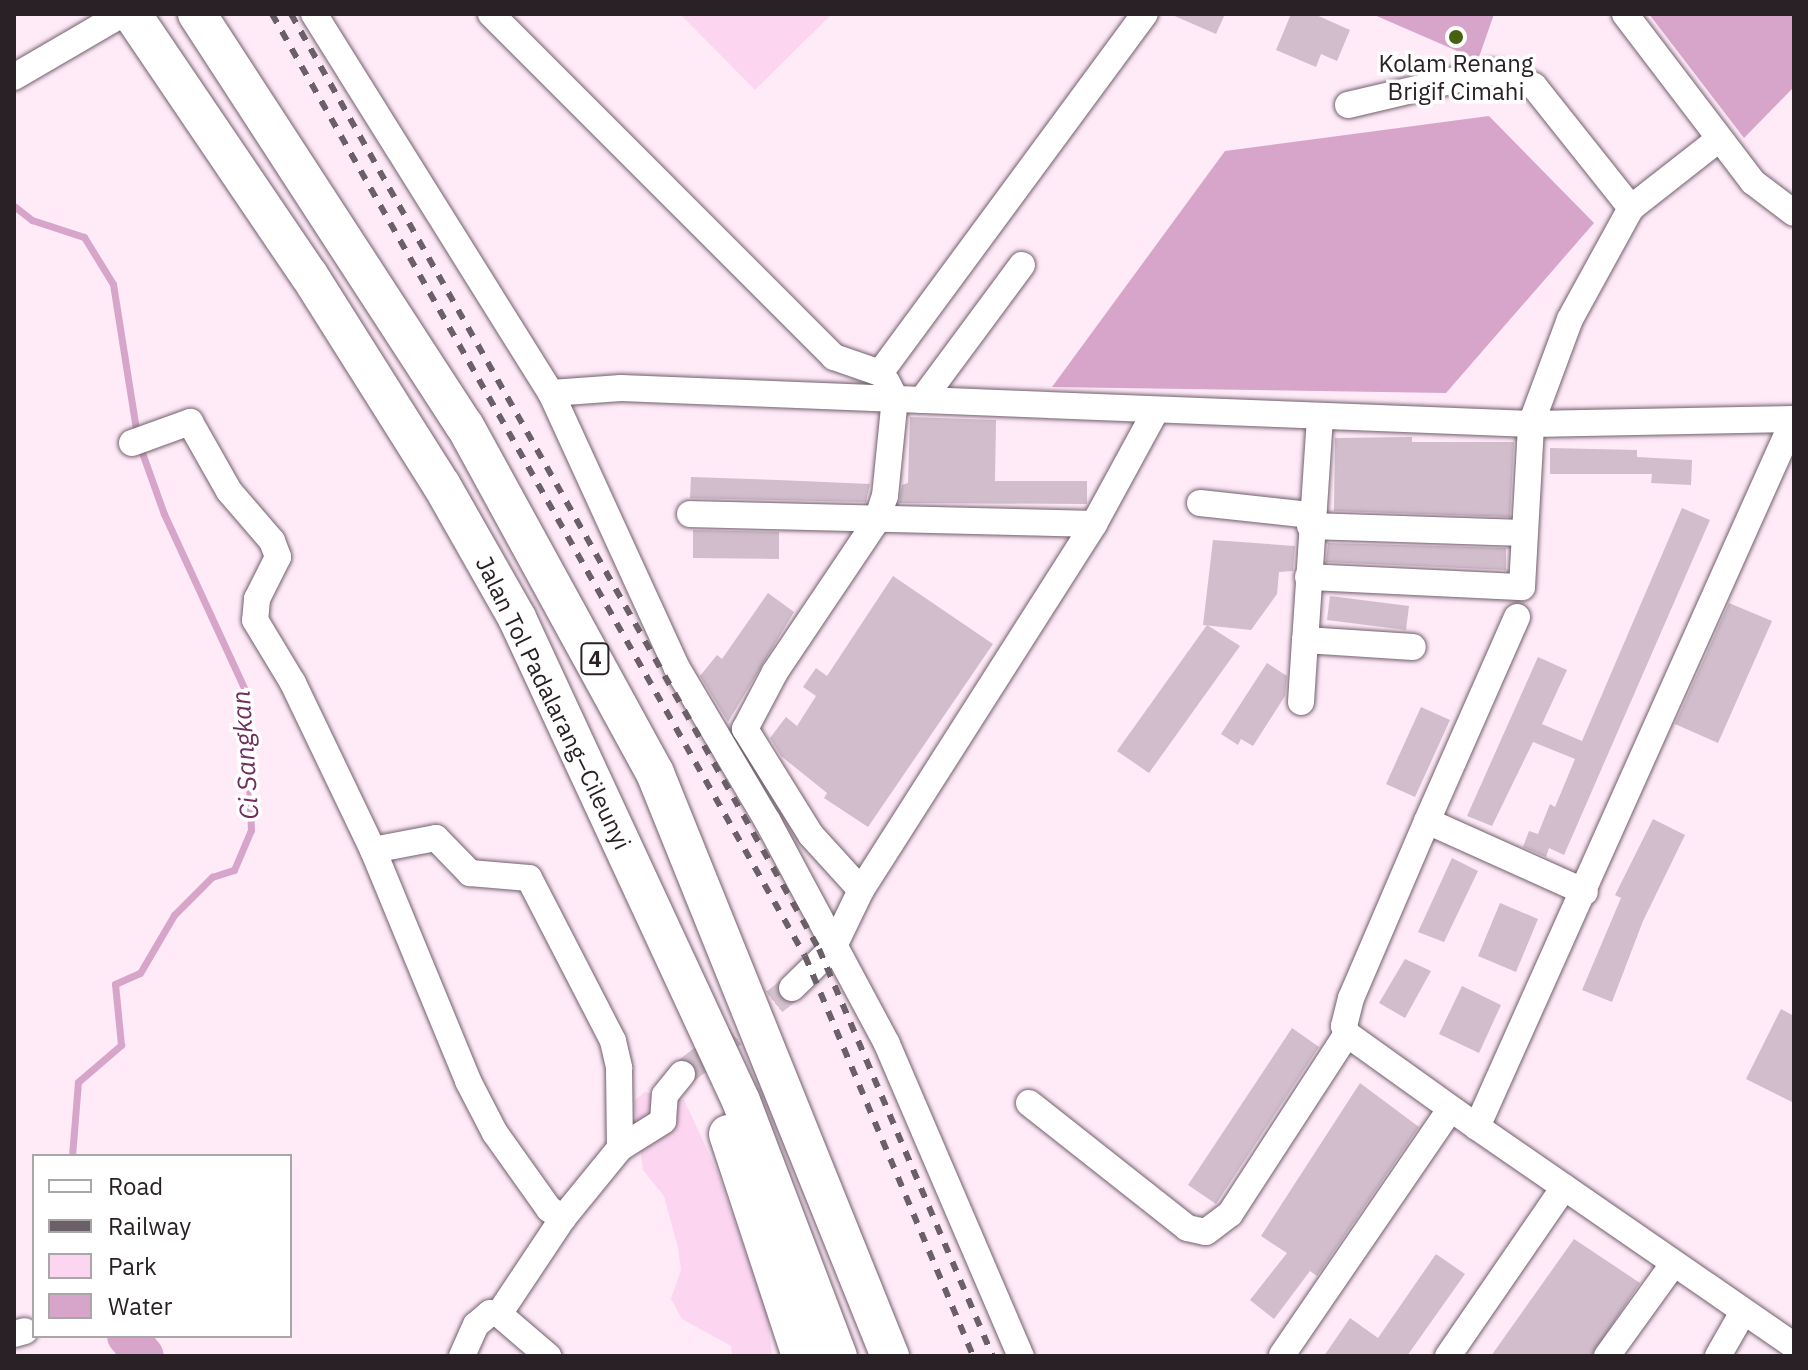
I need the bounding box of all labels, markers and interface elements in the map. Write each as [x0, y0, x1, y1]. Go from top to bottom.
marker: Kolam Renang Brigif Cimahi [1447, 28, 1465, 46]
place label: Kolam Renang Brigif Cimahi [1379, 50, 1533, 106]
street label: Jalan Tol Padalarang–Cileunyi [469, 552, 637, 854]
road number: 4 [579, 641, 611, 677]
water label: Ci Sangkan [225, 689, 265, 821]
legend [32, 1154, 292, 1338]
text: Road [108, 1170, 163, 1202]
text: Railway [108, 1210, 191, 1242]
text: Park [108, 1250, 157, 1282]
text: Water [108, 1290, 172, 1322]

